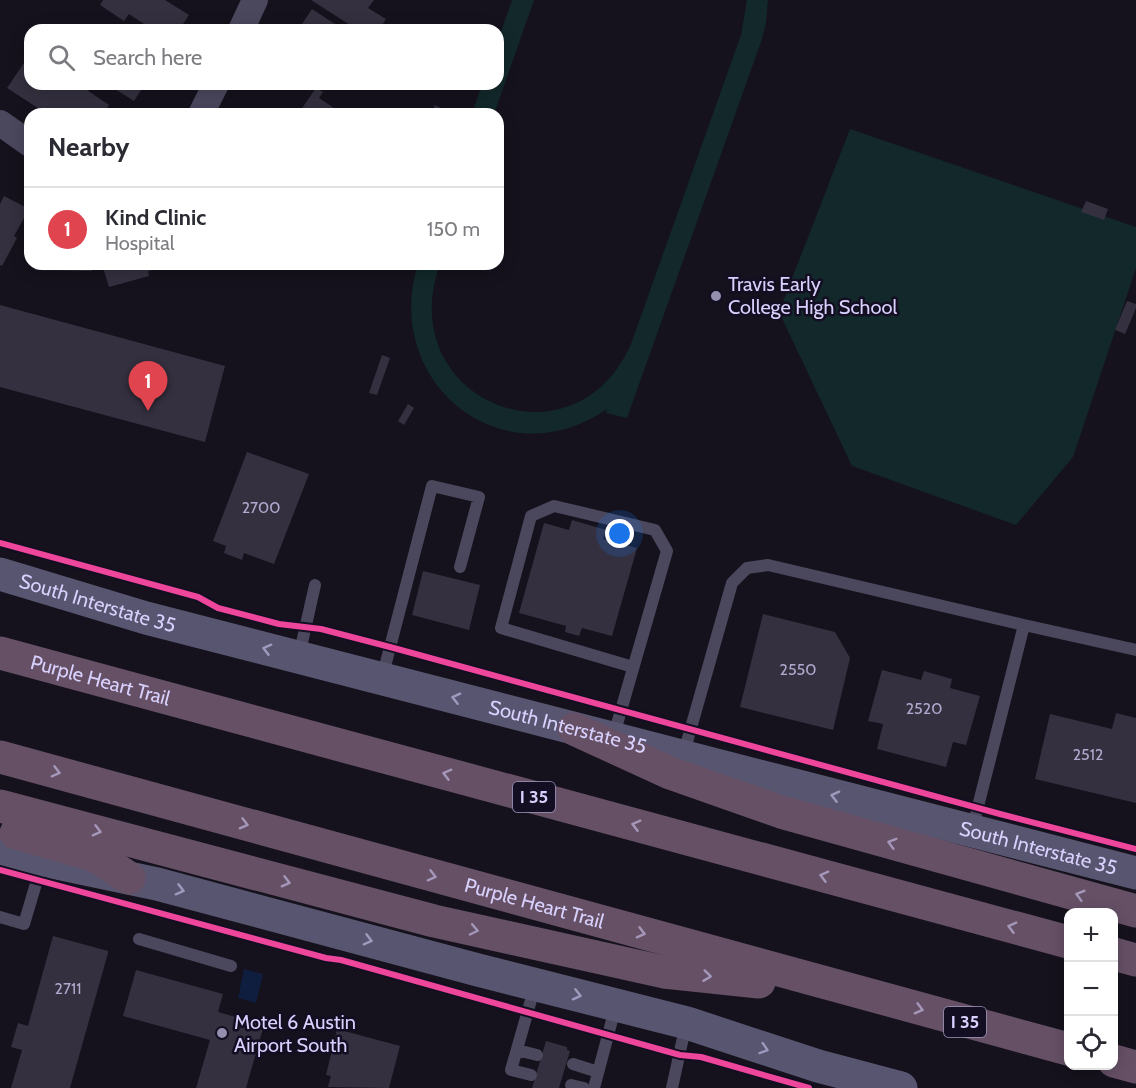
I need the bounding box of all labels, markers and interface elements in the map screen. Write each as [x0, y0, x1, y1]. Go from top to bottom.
search box [24, 24, 504, 90]
icon: search [45, 41, 78, 74]
text: Search here [93, 44, 202, 71]
text: Nearby [48, 131, 129, 163]
text: Kind Clinic [105, 204, 206, 231]
text: 1 [64, 217, 71, 241]
text: 150 m [427, 217, 480, 241]
text: Hospital [105, 231, 175, 255]
place label: Travis Early College High School [728, 272, 897, 319]
marker: Travis Early College High School [709, 289, 723, 303]
pin: 1 [128, 362, 168, 411]
house number: 2700 [242, 498, 280, 517]
your location [605, 519, 634, 548]
street label: South Interstate 35 [17, 569, 179, 637]
one-way arrow [263, 644, 273, 657]
street label: Purple Heart Trail [28, 650, 173, 711]
house number: 2550 [780, 660, 816, 679]
one-way arrow [451, 693, 461, 706]
street label: South Interstate 35 [486, 695, 649, 758]
house number: 2520 [906, 699, 942, 718]
house number: 2512 [1073, 745, 1103, 764]
one-way arrow [51, 765, 61, 777]
one-way arrow [443, 769, 453, 781]
road number: I 35 [513, 782, 555, 812]
one-way arrow [830, 791, 840, 804]
street label: South Interstate 35 [957, 816, 1120, 880]
one-way arrow [239, 817, 249, 829]
one-way arrow [631, 820, 641, 832]
one-way arrow [92, 824, 102, 837]
one-way arrow [887, 838, 898, 850]
one-way arrow [427, 869, 437, 881]
one-way arrow [819, 871, 830, 883]
street label: Purple Heart Trail [462, 873, 607, 934]
one-way arrow [280, 874, 290, 887]
one-way arrow [174, 883, 185, 895]
one-way arrow [1075, 890, 1085, 902]
map controls [1064, 908, 1118, 1070]
button: + [1064, 908, 1118, 962]
one-way arrow [1007, 922, 1018, 934]
one-way arrow [469, 923, 479, 936]
one-way arrow [635, 926, 646, 938]
one-way arrow [363, 933, 373, 946]
button: − [1064, 962, 1118, 1016]
one-way arrow [702, 970, 711, 982]
house number: 2711 [55, 979, 81, 998]
one-way arrow [572, 987, 582, 1000]
one-way arrow [913, 1002, 923, 1015]
road number: I 35 [944, 1007, 986, 1037]
place label: Motel 6 Austin Airport South [234, 1010, 356, 1057]
button: locate [1064, 1016, 1118, 1070]
marker: Motel 6 Austin Airport South [215, 1026, 229, 1040]
one-way arrow [758, 1041, 769, 1054]

